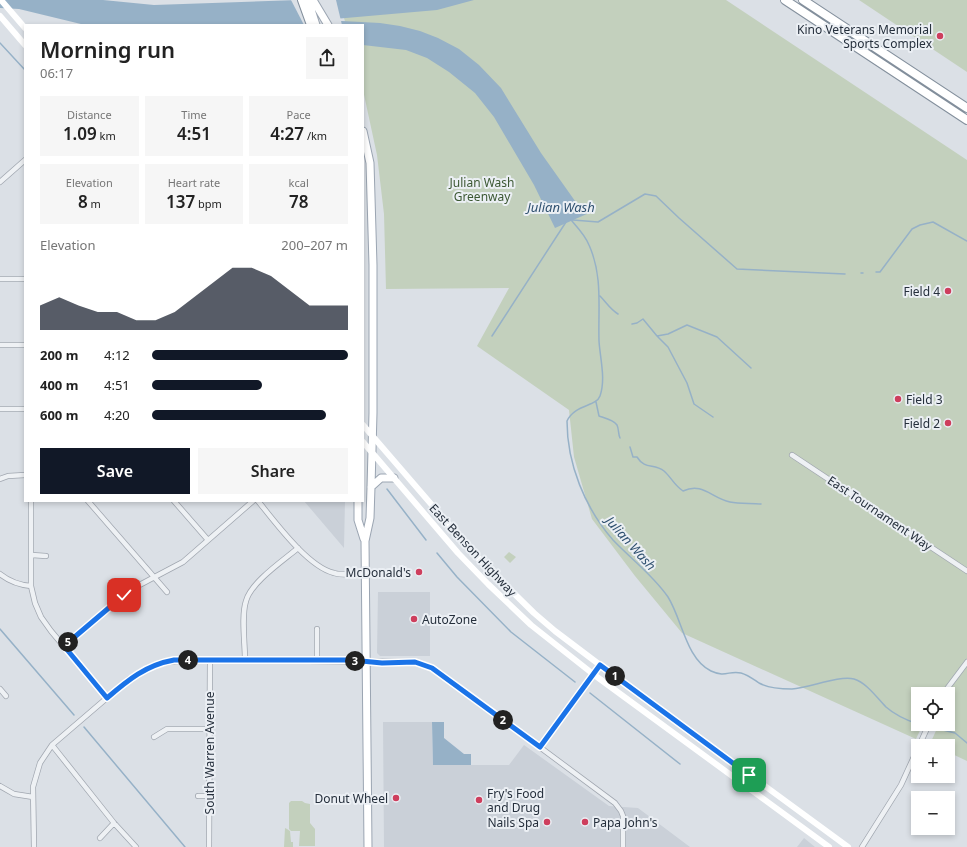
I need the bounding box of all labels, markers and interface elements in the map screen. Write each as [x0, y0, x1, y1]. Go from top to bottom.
place label: Kino Veterans Memorial Sports Complex [797, 21, 933, 52]
marker: Kino Veterans Memorial Sports Complex [935, 31, 945, 41]
text: Morning run [40, 34, 175, 64]
button: share [306, 37, 348, 79]
text: 06:17 [40, 64, 73, 82]
text: Distance [67, 107, 112, 122]
text: Time [181, 107, 207, 122]
text: Pace [287, 107, 311, 122]
text: 1.09 [63, 122, 97, 145]
text: 4:51 [177, 122, 211, 145]
text: 4:27 [270, 122, 304, 145]
text: km [97, 128, 116, 143]
text: /km [304, 128, 327, 143]
park label: Julian Wash Greenway [449, 174, 514, 205]
text: Elevation [66, 175, 113, 190]
text: Heart rate [168, 175, 220, 190]
text: kcal [289, 175, 309, 190]
text: 8 [78, 190, 88, 213]
text: 137 [166, 190, 195, 213]
text: 78 [289, 190, 308, 213]
text: m [88, 196, 101, 211]
text: bpm [195, 196, 222, 211]
water label: Julian Wash [524, 198, 595, 216]
text: Elevation [40, 236, 96, 254]
text: 200–207 m [281, 236, 348, 254]
place label: Field 4 [903, 283, 940, 300]
marker: Field 4 [943, 286, 953, 296]
text: 200 m [40, 346, 78, 364]
text: 4:12 [104, 346, 130, 364]
text: 400 m [40, 376, 78, 394]
text: 4:51 [104, 376, 130, 394]
place label: Field 3 [906, 391, 943, 408]
marker: Field 3 [893, 394, 903, 404]
text: 600 m [40, 406, 78, 424]
text: 4:20 [104, 406, 130, 424]
place label: Field 2 [903, 415, 940, 432]
marker: Field 2 [943, 418, 953, 428]
button: Save [40, 448, 190, 494]
button: Share [198, 448, 348, 494]
street label: East Tournament Way [824, 472, 936, 555]
street label: East Benson Highway [425, 500, 521, 601]
water label: Julian Wash [600, 510, 660, 574]
place label: McDonald's [346, 564, 411, 581]
marker: McDonald's [414, 567, 424, 577]
pin [107, 578, 141, 612]
icon: check [113, 584, 135, 606]
place label: AutoZone [422, 611, 477, 628]
marker: AutoZone [409, 614, 419, 624]
pin: 5 [58, 632, 78, 652]
text: 5 [65, 634, 71, 649]
pin: 4 [178, 650, 198, 670]
pin: 3 [345, 651, 365, 671]
text: 4 [185, 652, 191, 667]
text: 3 [352, 653, 358, 668]
pin: 1 [605, 666, 625, 686]
text: 1 [612, 668, 618, 683]
map controls [911, 687, 955, 835]
button: locate [911, 687, 955, 731]
street label: South Warren Avenue [201, 691, 218, 814]
pin: 2 [493, 710, 513, 730]
text: 2 [500, 712, 506, 727]
button: + [911, 739, 955, 783]
pin [732, 758, 766, 792]
icon: arrive [738, 764, 760, 786]
place label: Fry's Food and Drug [487, 785, 544, 816]
place label: Donut Wheel [314, 790, 388, 807]
button: − [911, 791, 955, 835]
marker: Donut Wheel [391, 793, 401, 803]
marker: Fry's Food and Drug [474, 795, 484, 805]
place label: Nails Spa [487, 814, 539, 831]
place label: Papa John's [593, 814, 658, 831]
marker: Nails Spa [542, 817, 552, 827]
marker: Papa John's [580, 817, 590, 827]

